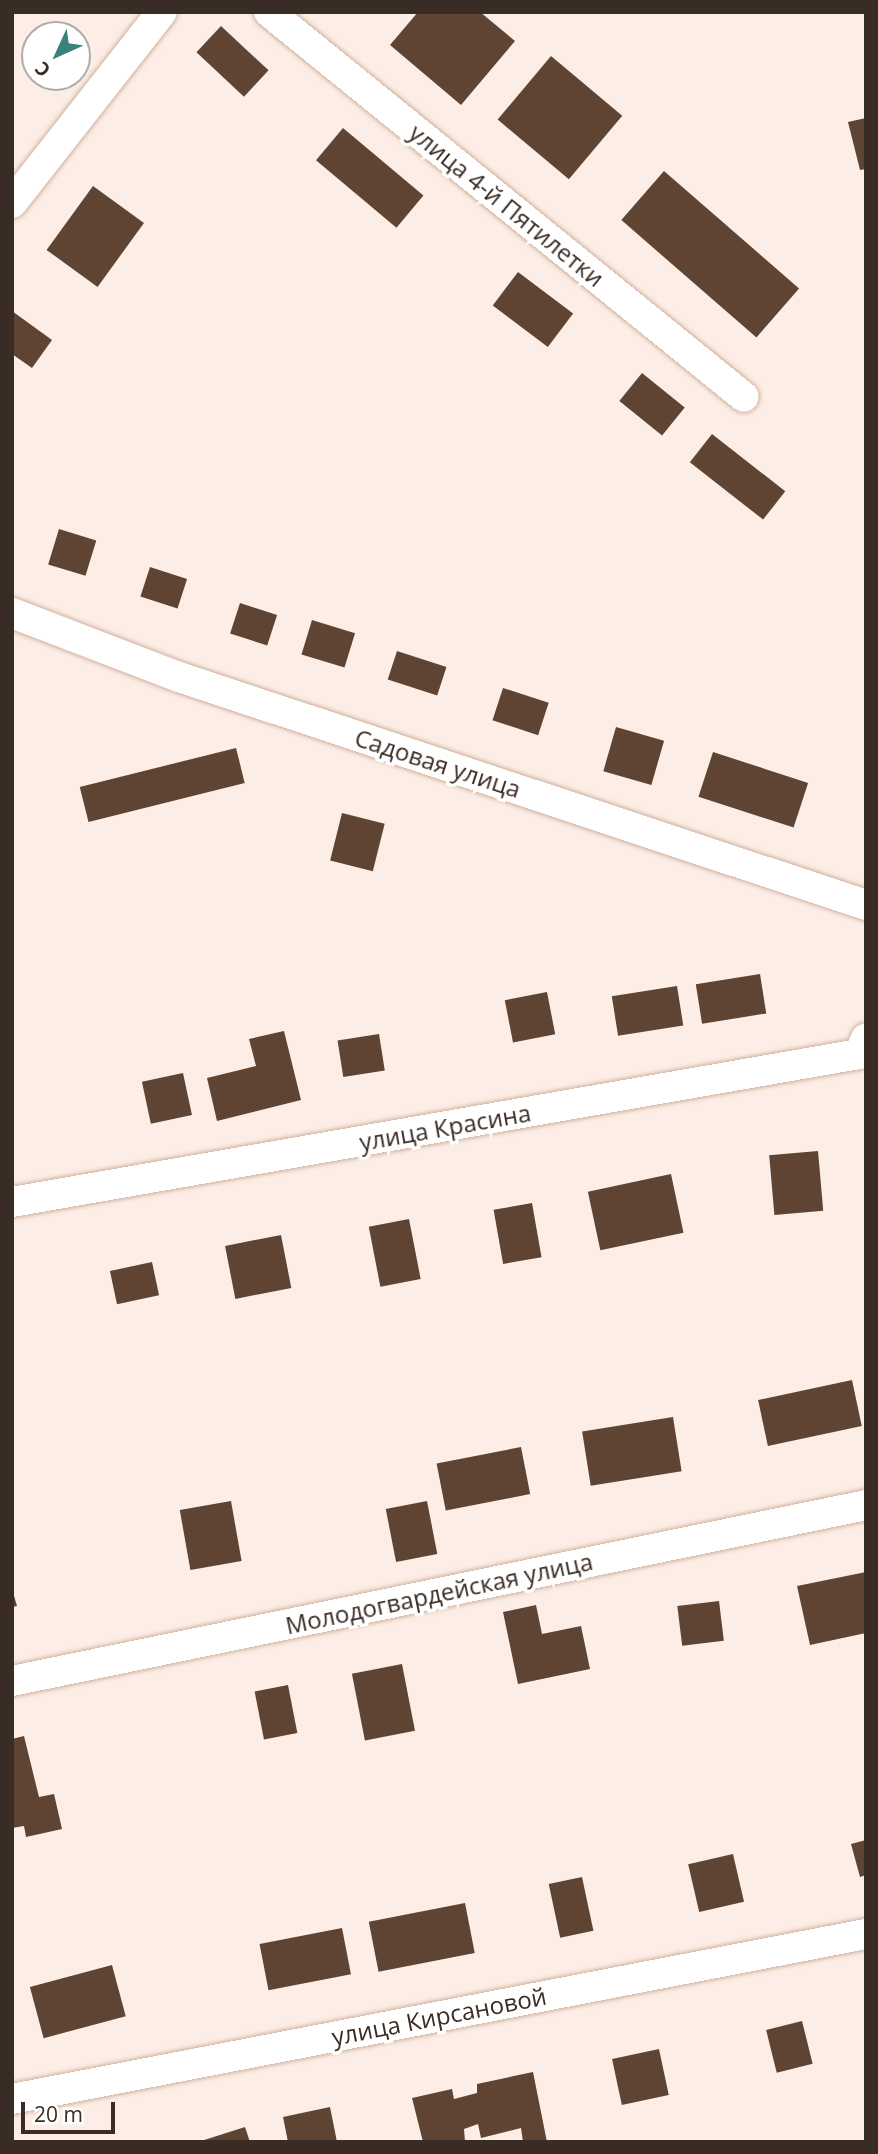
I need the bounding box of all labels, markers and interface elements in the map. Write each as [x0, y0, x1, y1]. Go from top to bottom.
north arrow [21, 21, 91, 91]
text: С [29, 56, 56, 83]
street label: улица 4-й Пятилетки [404, 118, 610, 292]
street label: Садовая улица [351, 723, 525, 803]
street label: улица Красина [357, 1098, 533, 1156]
street label: Молодогвардейская улица [283, 1546, 595, 1640]
street label: улица Кирсановой [329, 1981, 549, 2051]
scale bar [24, 2088, 119, 2132]
text: 20 m [34, 2100, 83, 2128]

